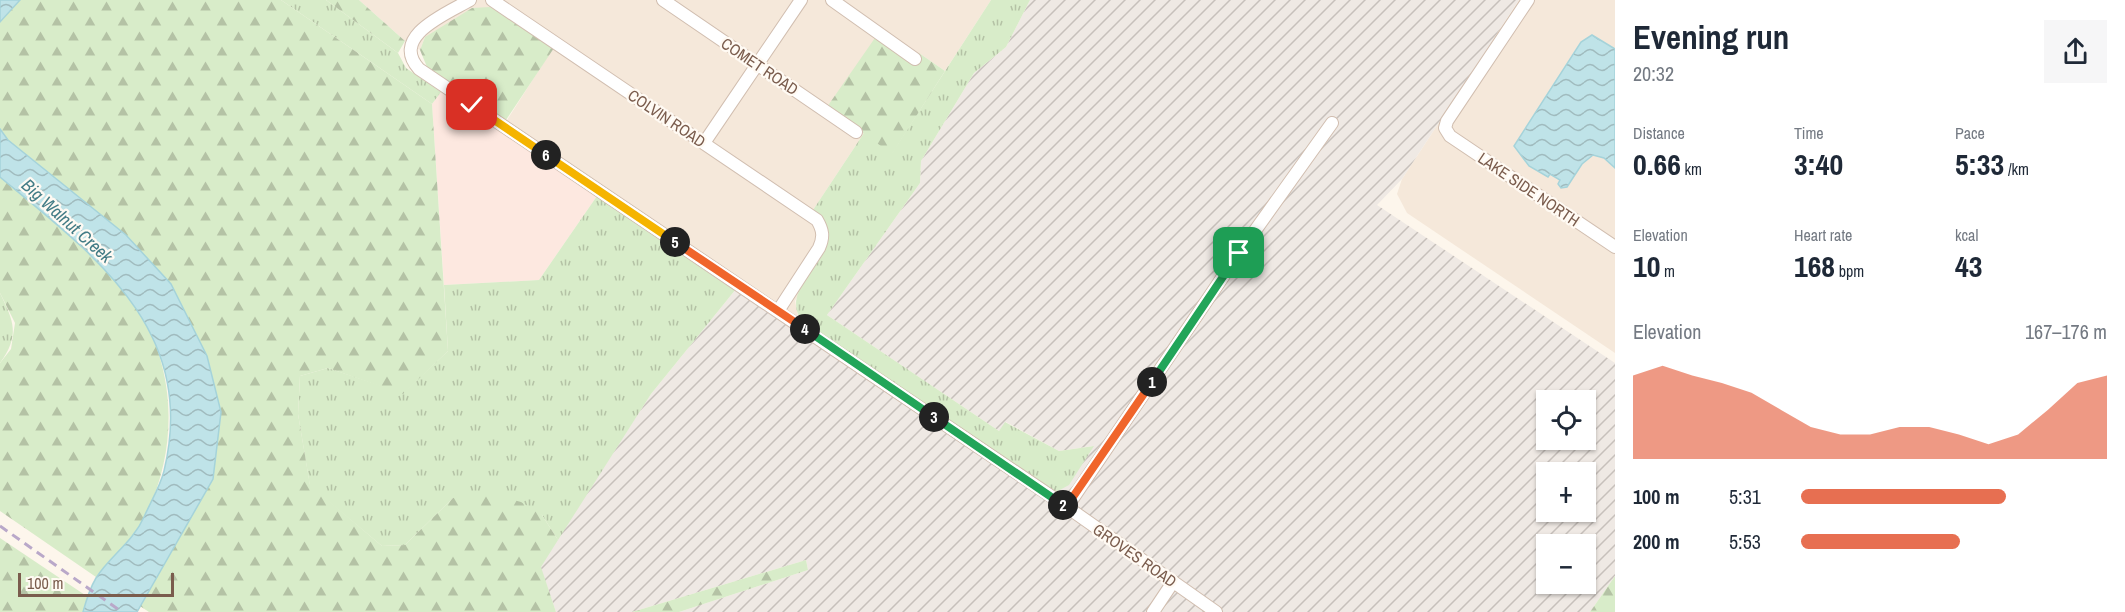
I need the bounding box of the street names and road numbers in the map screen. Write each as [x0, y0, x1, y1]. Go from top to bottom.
street label: COMET ROAD [717, 32, 803, 100]
street label: COLVIN ROAD [624, 84, 710, 152]
street label: LAKE SIDE NORTH [1474, 147, 1584, 231]
street label: GROVES ROAD [1089, 518, 1181, 592]

